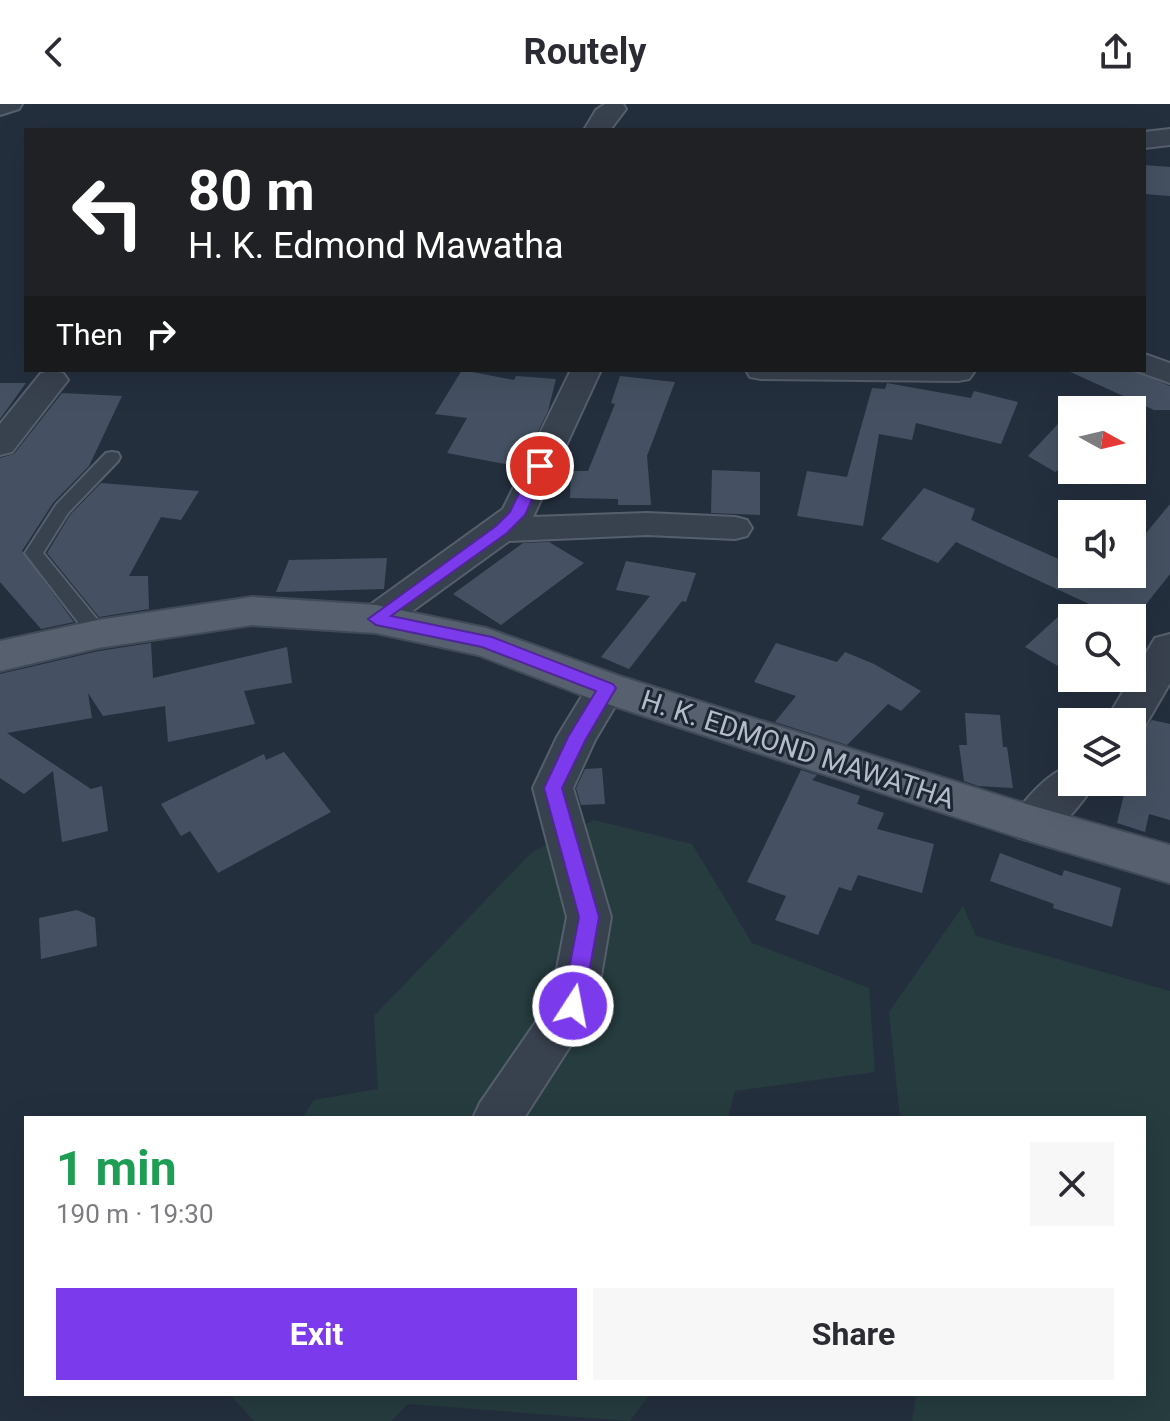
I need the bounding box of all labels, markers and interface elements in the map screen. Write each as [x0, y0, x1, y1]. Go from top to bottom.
icon: back [32, 30, 76, 74]
icon: share [1094, 30, 1138, 74]
text: Routely [524, 31, 646, 73]
text: 80 m [188, 158, 315, 224]
icon: left [56, 160, 160, 264]
text: H. K. Edmond Mawatha [188, 225, 564, 267]
icon: right [139, 312, 183, 356]
text: Then [56, 317, 123, 352]
north arrow [1058, 396, 1146, 484]
map controls [1058, 396, 1146, 796]
pin [506, 432, 574, 500]
icon: arrive [518, 444, 562, 488]
button: sound [1058, 500, 1146, 588]
button: search [1058, 604, 1146, 692]
street label: H. K. EDMOND MAWATHA [637, 683, 959, 816]
button: layers [1058, 708, 1146, 796]
position arrow [531, 964, 615, 1048]
text: 1 min [56, 1140, 177, 1197]
button: close [1030, 1142, 1114, 1226]
text: 190 m · 19:30 [56, 1199, 214, 1229]
button: Exit [56, 1288, 577, 1380]
button: Share [593, 1288, 1114, 1380]

